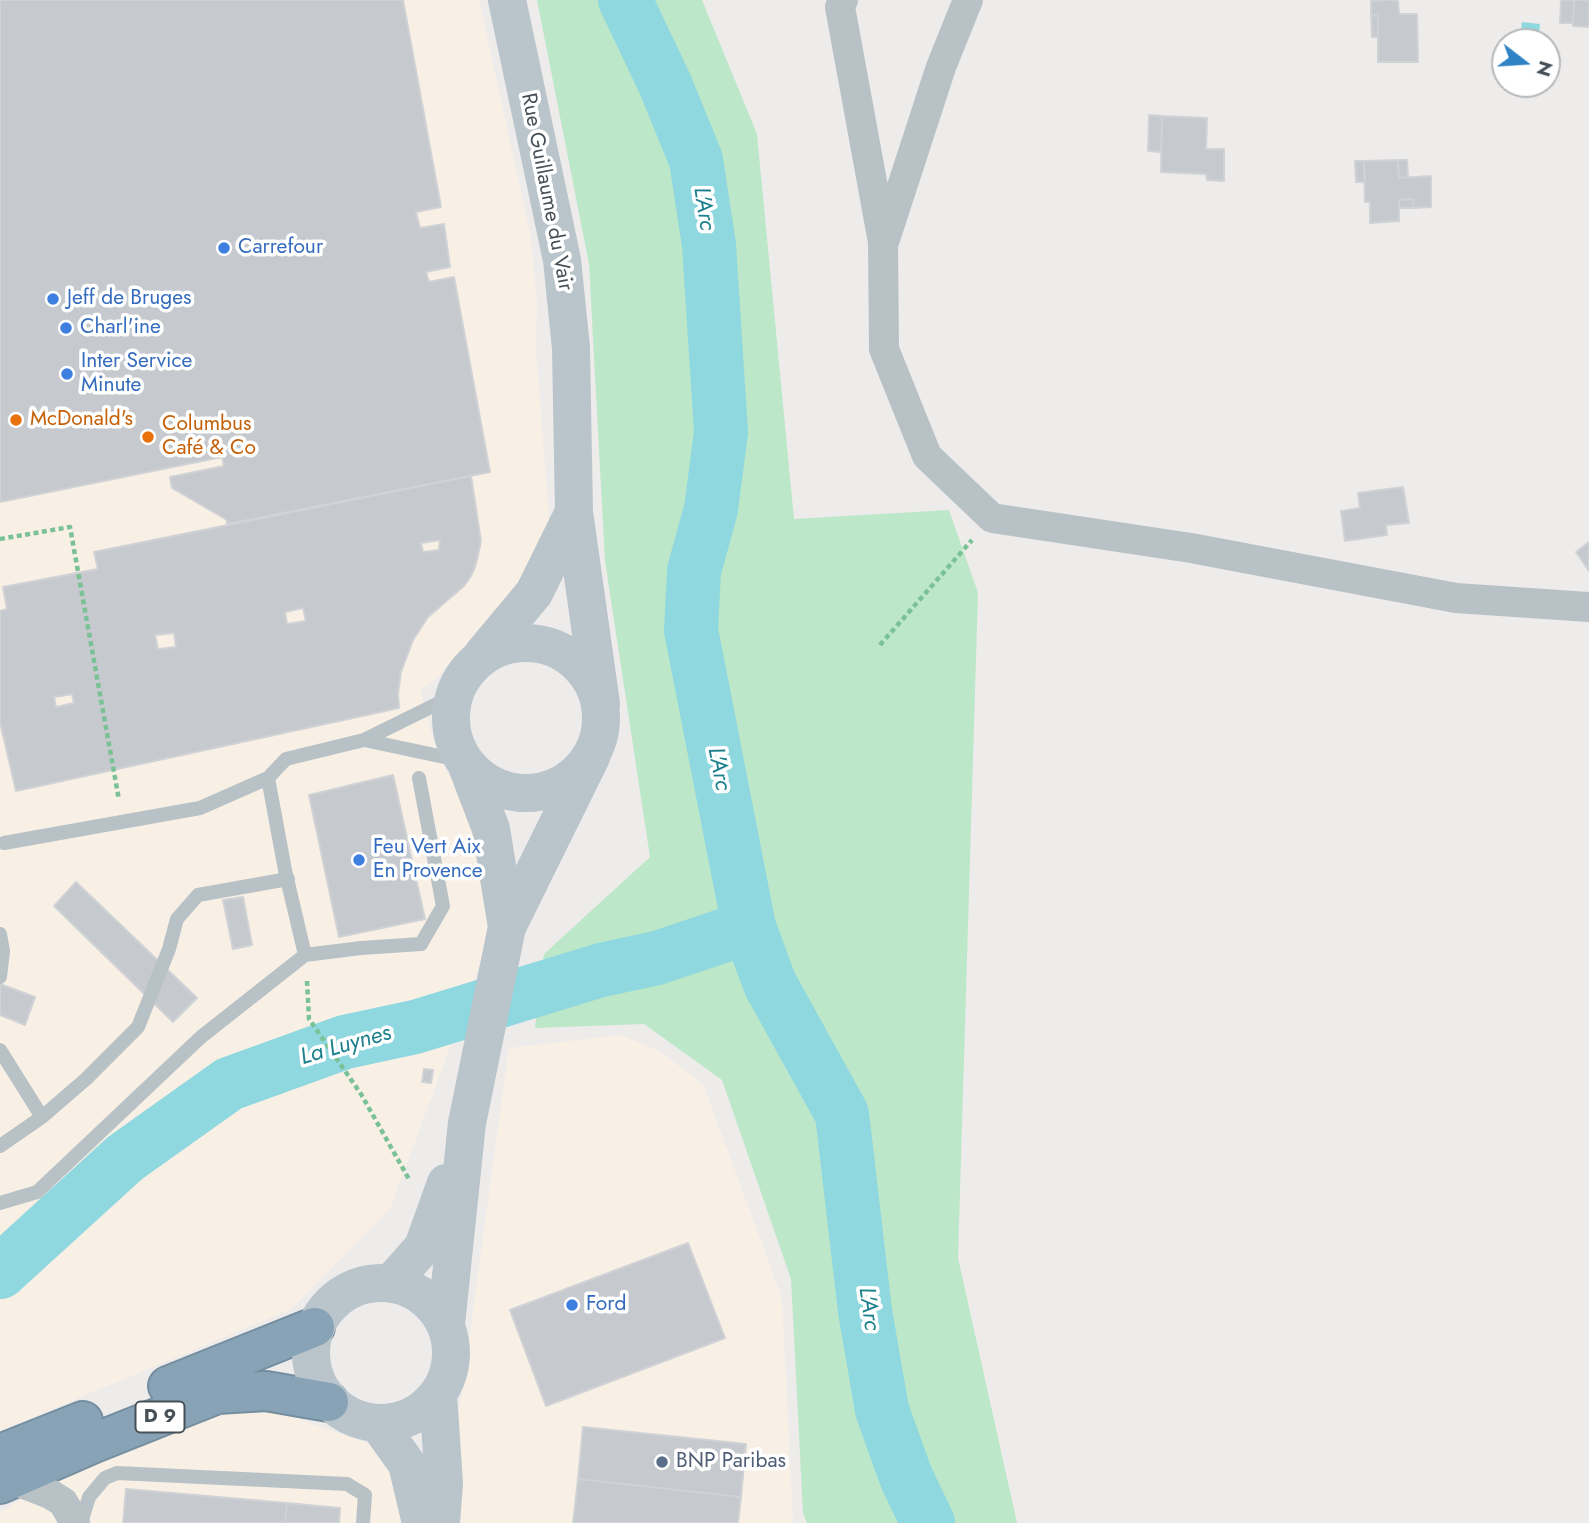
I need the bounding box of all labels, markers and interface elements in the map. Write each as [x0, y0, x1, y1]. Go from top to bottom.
north arrow [1491, 28, 1561, 98]
text: N [1530, 58, 1560, 80]
street label: Rue Guillaume du Vair [514, 91, 578, 293]
water label: L'Arc [686, 185, 720, 233]
place label: Carrefour [238, 235, 323, 261]
marker: Carrefour [216, 240, 232, 256]
place label: Jeff de Bruges [67, 286, 191, 312]
marker: Jeff de Bruges [45, 291, 61, 307]
place label: Charl'ine [80, 315, 161, 341]
marker: Charl'ine [58, 320, 74, 336]
place label: Inter Service Minute [81, 349, 192, 399]
marker: Inter Service Minute [59, 366, 75, 382]
place label: McDonald's [30, 407, 133, 433]
marker: McDonald's [8, 412, 24, 428]
place label: Columbus Café & Co [162, 412, 256, 462]
marker: Columbus Café & Co [140, 429, 156, 445]
water label: L'Arc [700, 745, 736, 793]
place label: Feu Vert Aix En Provence [373, 835, 483, 885]
marker: Feu Vert Aix En Provence [351, 852, 367, 868]
water label: La Luynes [297, 1020, 395, 1072]
water label: L'Arc [851, 1285, 885, 1333]
place label: Ford [586, 1292, 627, 1318]
marker: Ford [564, 1297, 580, 1313]
road number: D 9 [136, 1401, 184, 1432]
place label: BNP Paribas [676, 1449, 786, 1475]
marker: BNP Paribas [654, 1454, 670, 1470]

